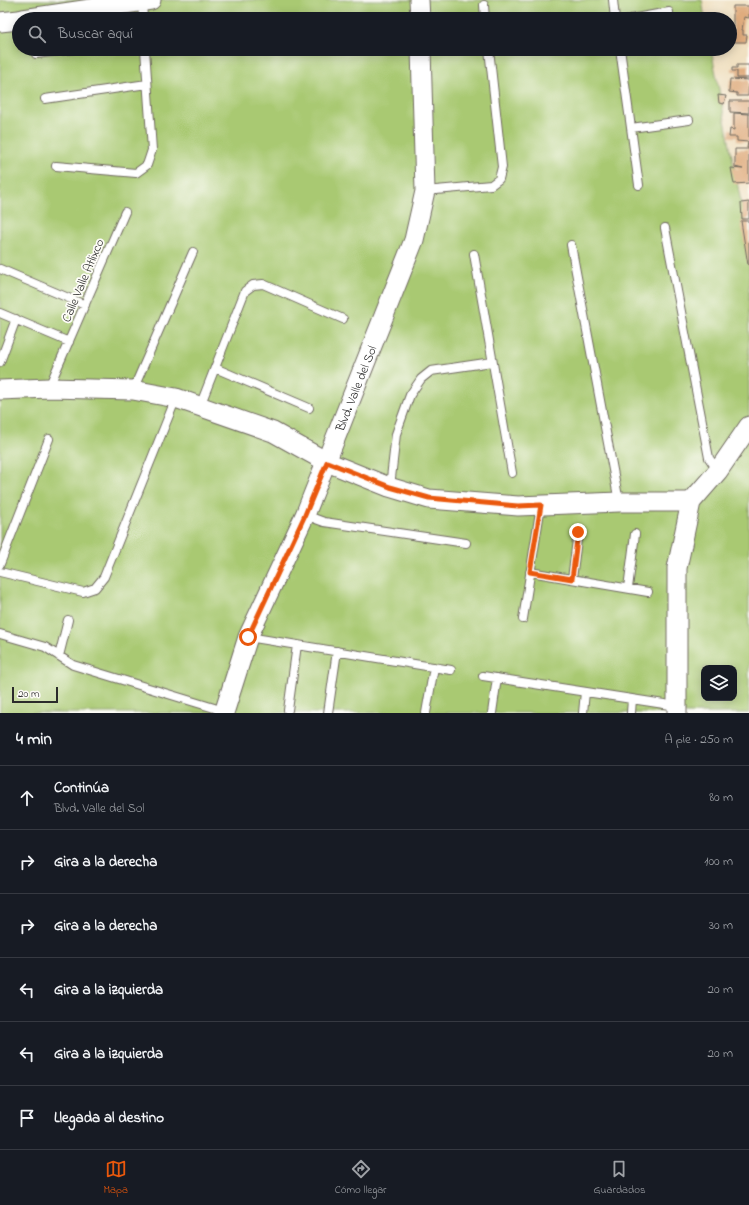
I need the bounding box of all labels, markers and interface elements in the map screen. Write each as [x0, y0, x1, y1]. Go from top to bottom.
search box [12, 12, 737, 56]
icon: search [26, 23, 48, 45]
text: Buscar aquí [58, 23, 133, 45]
street label: Calle Valle Atlixco [57, 236, 110, 325]
street label: Blvd. Valle del Sol [331, 343, 382, 435]
route end [569, 523, 587, 541]
route start [239, 628, 257, 646]
map controls [701, 665, 737, 701]
button: layers [701, 665, 737, 701]
scale bar [12, 685, 58, 704]
text: 20 m [18, 686, 40, 702]
text: 4 min [16, 727, 52, 752]
text: A pie · 250 m [664, 730, 733, 749]
text: Continúa [54, 777, 109, 799]
icon: ahead [16, 787, 38, 809]
text: 80 m [709, 788, 733, 807]
text: Blvd. Valle del Sol [54, 799, 144, 818]
icon: right [16, 851, 38, 873]
text: Gira a la derecha [54, 851, 157, 873]
text: 100 m [704, 852, 733, 871]
icon: right [16, 915, 38, 937]
text: Gira a la derecha [54, 915, 157, 937]
text: 30 m [709, 916, 733, 935]
icon: left [16, 979, 38, 1001]
text: Gira a la izquierda [54, 979, 163, 1001]
text: 20 m [708, 980, 733, 999]
icon: left [16, 1043, 38, 1065]
text: Gira a la izquierda [54, 1043, 163, 1065]
text: 20 m [708, 1044, 733, 1063]
icon: arrive [16, 1107, 38, 1129]
text: Llegada al destino [54, 1107, 164, 1129]
tab: Mapa [103, 1158, 128, 1198]
tab: Cómo llegar [335, 1158, 387, 1198]
tab: Guardados [593, 1158, 646, 1198]

